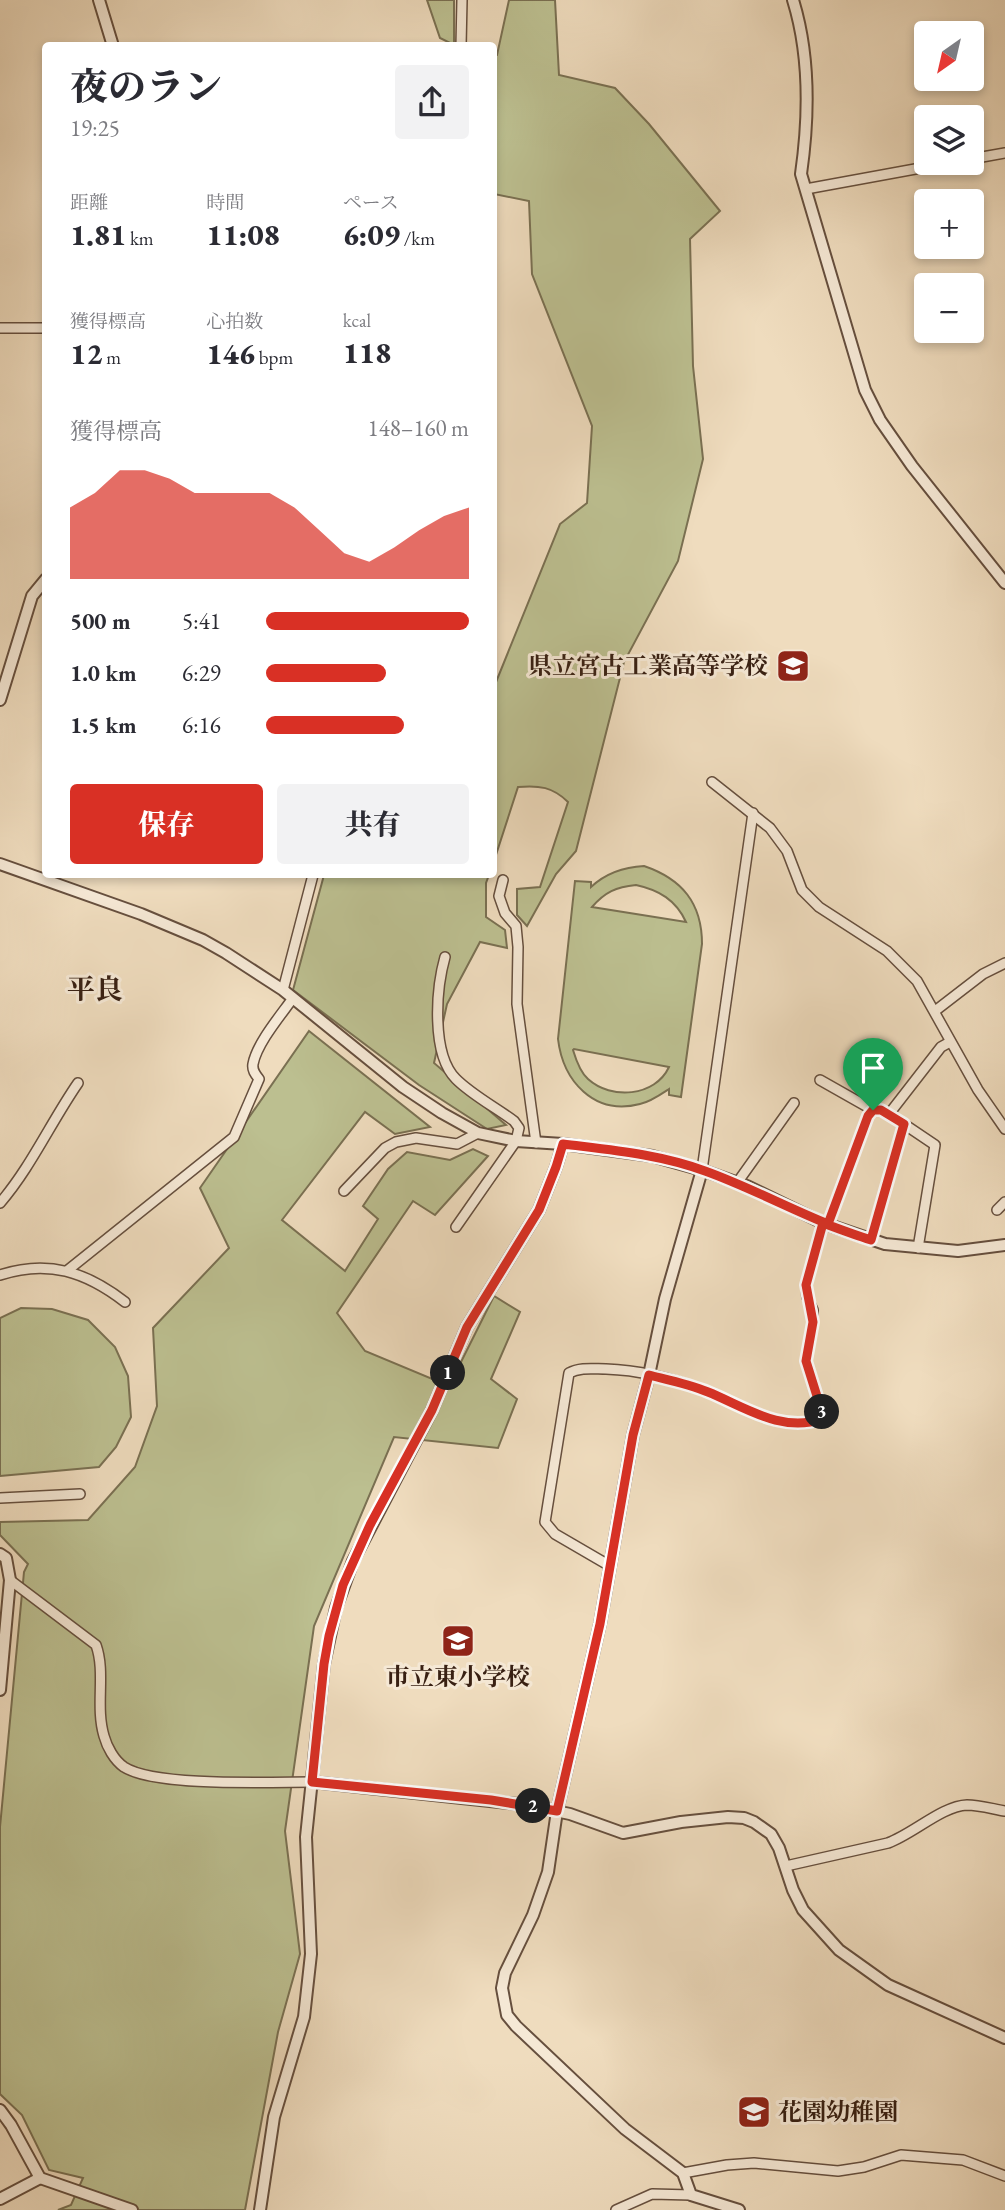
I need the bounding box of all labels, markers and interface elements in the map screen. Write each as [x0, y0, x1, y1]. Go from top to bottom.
north arrow [914, 21, 984, 91]
map controls [914, 21, 984, 343]
text: 夜のラン [70, 62, 222, 111]
button: share [395, 65, 469, 139]
button: layers [914, 105, 984, 175]
text: 19:25 [70, 113, 120, 143]
button: + [914, 189, 984, 259]
text: 距離 [70, 190, 108, 215]
text: 時間 [206, 190, 244, 215]
text: ペース [343, 190, 399, 215]
text: 1.81 [70, 215, 126, 254]
text: 11:08 [206, 215, 280, 254]
text: 6:09 [343, 215, 400, 254]
text: km [126, 226, 154, 251]
text: /km [400, 226, 435, 251]
button: − [914, 273, 984, 343]
text: kcal [343, 308, 371, 333]
text: 獲得標高 [70, 309, 146, 334]
text: 心拍数 [206, 309, 263, 334]
text: 118 [343, 333, 391, 372]
text: 12 [70, 334, 102, 373]
text: 146 [206, 334, 255, 373]
text: m [102, 345, 121, 370]
text: bpm [255, 345, 293, 370]
text: 148–160 m [368, 413, 469, 443]
text: 獲得標高 [70, 416, 162, 446]
text: 500 m [70, 606, 131, 636]
text: 5:41 [182, 606, 221, 636]
school or university icon: 県立宮古工業高等学校 [774, 647, 812, 685]
place label: 県立宮古工業高等学校 [528, 650, 768, 681]
text: 1.0 km [70, 658, 137, 688]
text: 6:29 [182, 658, 221, 688]
text: 1.5 km [70, 710, 137, 740]
text: 6:16 [182, 710, 221, 740]
button: 保存 [70, 784, 263, 864]
button: 共有 [277, 784, 469, 864]
district label: 平良 [67, 971, 123, 1007]
pin [843, 1038, 903, 1110]
icon: arrive [854, 1049, 892, 1087]
pin: 1 [430, 1356, 466, 1390]
text: 1 [442, 1360, 453, 1385]
pin: 3 [804, 1394, 840, 1430]
text: 3 [816, 1399, 827, 1424]
school or university icon: 市立東小学校 [439, 1622, 477, 1660]
place label: 市立東小学校 [386, 1661, 530, 1692]
pin: 2 [516, 1788, 550, 1824]
text: 2 [527, 1793, 538, 1818]
school or university icon: 花園幼稚園 [735, 2093, 773, 2131]
place label: 花園幼稚園 [778, 2096, 898, 2127]

